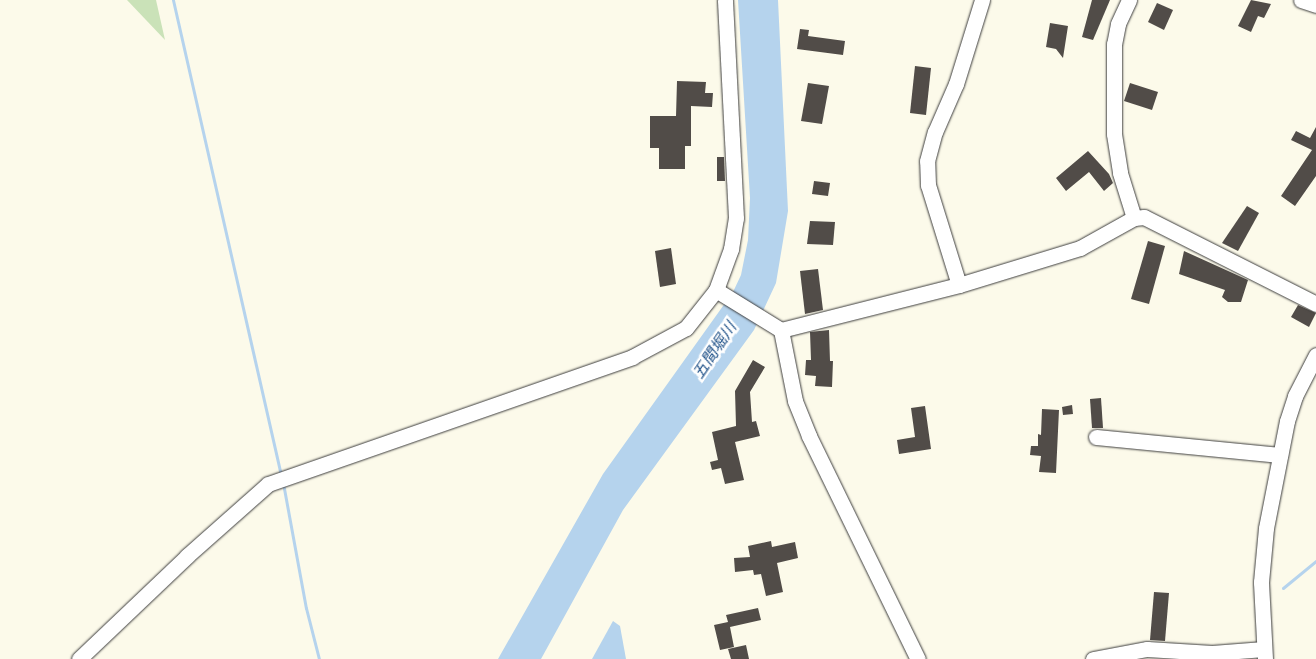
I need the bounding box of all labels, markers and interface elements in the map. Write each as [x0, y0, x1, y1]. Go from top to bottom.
water label: 五間堀川 [688, 318, 740, 382]

